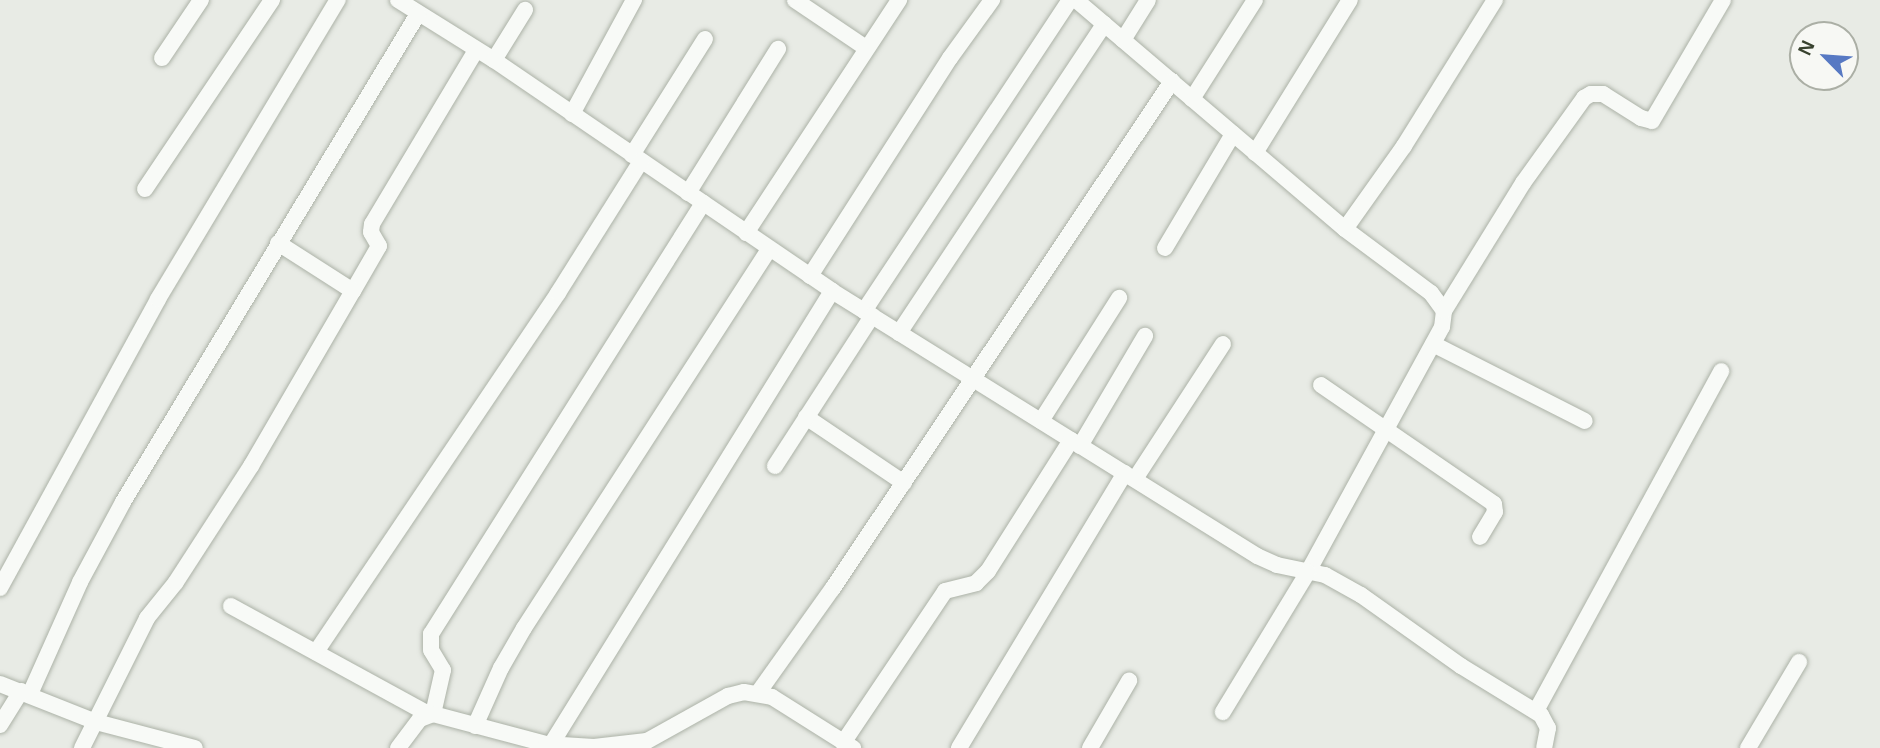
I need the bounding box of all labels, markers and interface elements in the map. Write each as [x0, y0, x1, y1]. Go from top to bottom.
north arrow [1789, 21, 1859, 91]
text: N [1794, 37, 1819, 58]

